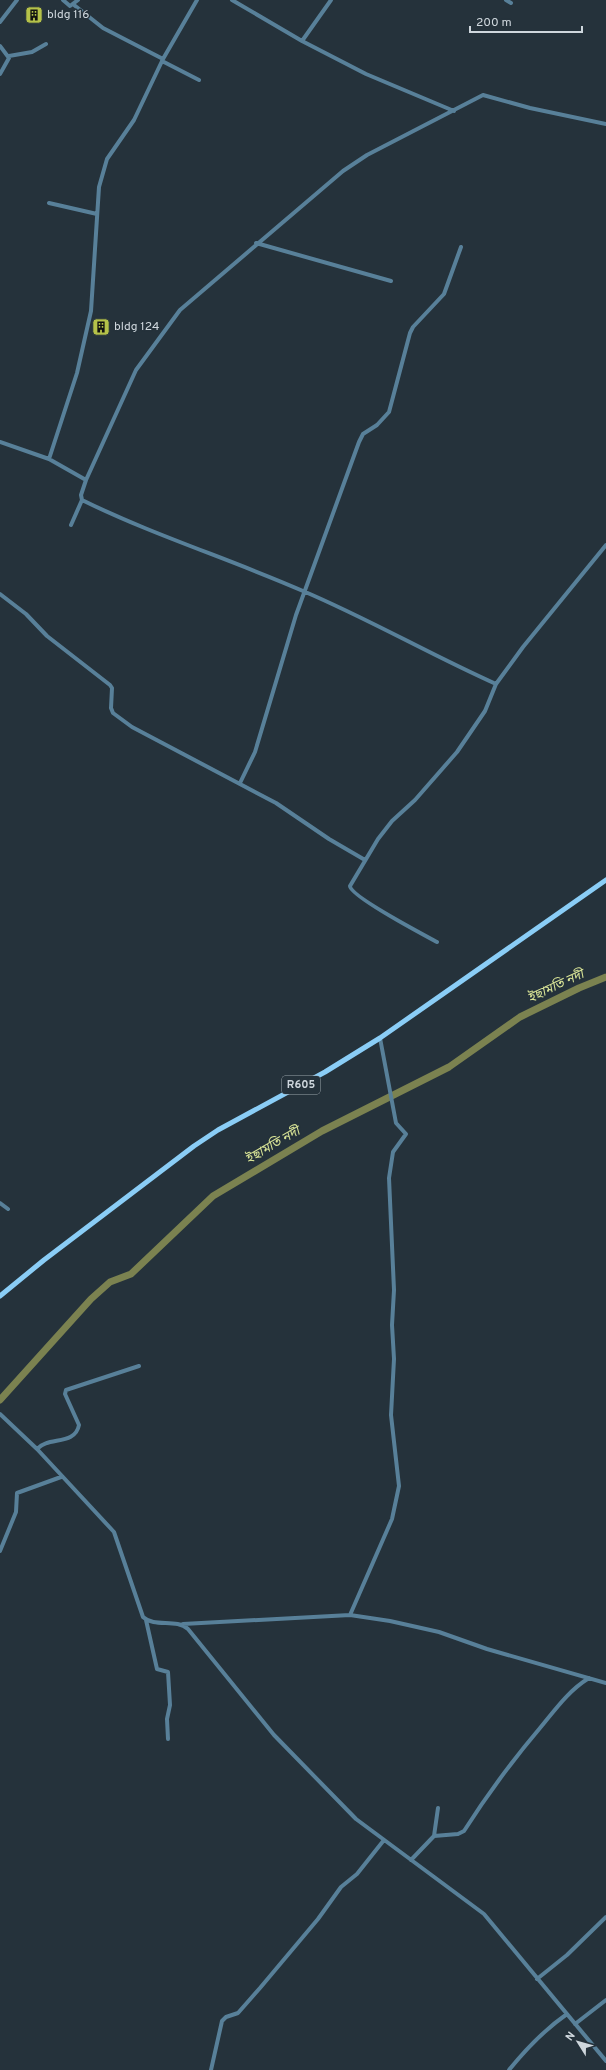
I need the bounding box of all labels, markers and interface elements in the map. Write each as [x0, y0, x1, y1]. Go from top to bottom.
building icon: bldg 116 [24, 5, 44, 25]
place label: bldg 116 [47, 7, 89, 23]
scale bar [470, 8, 582, 34]
text: 200 m [476, 15, 512, 31]
building icon: bldg 124 [91, 317, 111, 337]
place label: bldg 124 [114, 319, 159, 335]
water label: ইছামতি নদী [525, 965, 589, 1007]
road number: R605 [282, 1076, 320, 1094]
water label: ইছামতি নদী [242, 1122, 305, 1168]
north arrow [558, 2022, 598, 2062]
text: N [563, 2029, 579, 2044]

